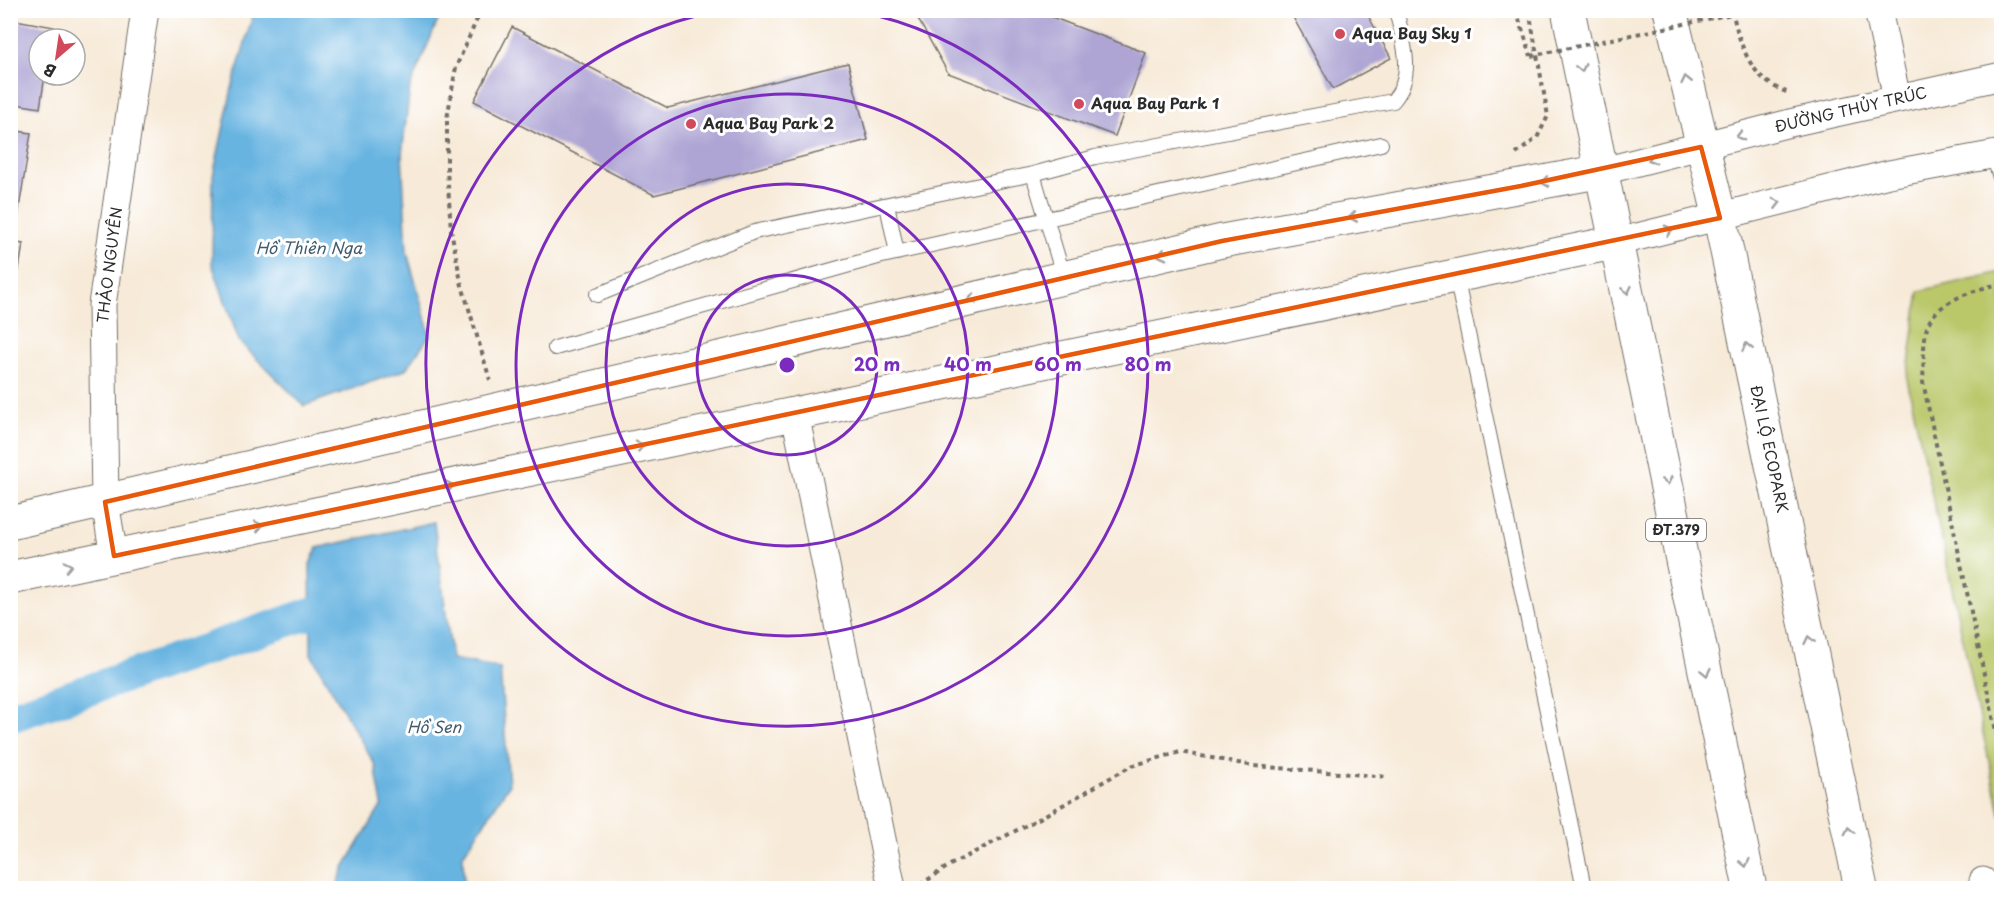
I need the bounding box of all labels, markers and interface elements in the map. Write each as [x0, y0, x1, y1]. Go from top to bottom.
place label: Aqua Bay Sky 1 [1351, 21, 1471, 44]
north arrow [27, 27, 87, 87]
marker: Aqua Bay Sky 1 [1333, 27, 1347, 41]
text: B [39, 58, 60, 84]
one-way arrow [1573, 62, 1586, 72]
one-way arrow [1680, 75, 1693, 85]
street label: ĐƯỜNG THỦY TRÚC [1772, 80, 1929, 137]
place label: Aqua Bay Park 1 [1090, 91, 1219, 114]
marker: Aqua Bay Park 1 [1072, 97, 1086, 111]
place label: Aqua Bay Park 2 [702, 111, 834, 134]
marker: Aqua Bay Park 2 [684, 117, 698, 131]
one-way arrow [1735, 129, 1745, 142]
one-way arrow [1647, 152, 1658, 164]
one-way arrow [1540, 175, 1550, 188]
one-way arrow [1772, 198, 1782, 211]
street label: THẢO NGUYÊN [90, 206, 127, 324]
one-way arrow [1349, 210, 1359, 223]
one-way arrow [1664, 225, 1674, 238]
water label: Hồ Thiên Nga [256, 235, 363, 259]
one-way arrow [1157, 248, 1167, 261]
one-way arrow [1620, 285, 1633, 295]
one-way arrow [967, 292, 977, 305]
one-way arrow [1741, 342, 1754, 352]
text: 20 m [854, 350, 900, 377]
text: 40 m [944, 350, 992, 377]
text: 60 m [1034, 350, 1082, 377]
text: 80 m [1124, 350, 1172, 377]
centre of rings [777, 355, 797, 375]
street label: ĐẠI LỘ ECOPARK [1746, 383, 1795, 515]
one-way arrow [635, 440, 645, 453]
one-way arrow [1659, 476, 1672, 486]
one-way arrow [444, 480, 454, 493]
road number: ĐT.379 [1646, 519, 1706, 541]
one-way arrow [253, 520, 263, 533]
one-way arrow [62, 560, 72, 573]
one-way arrow [1803, 636, 1816, 646]
one-way arrow [1699, 667, 1712, 677]
water label: Hồ Sen [407, 714, 462, 738]
one-way arrow [1843, 827, 1856, 837]
one-way arrow [1738, 858, 1751, 868]

